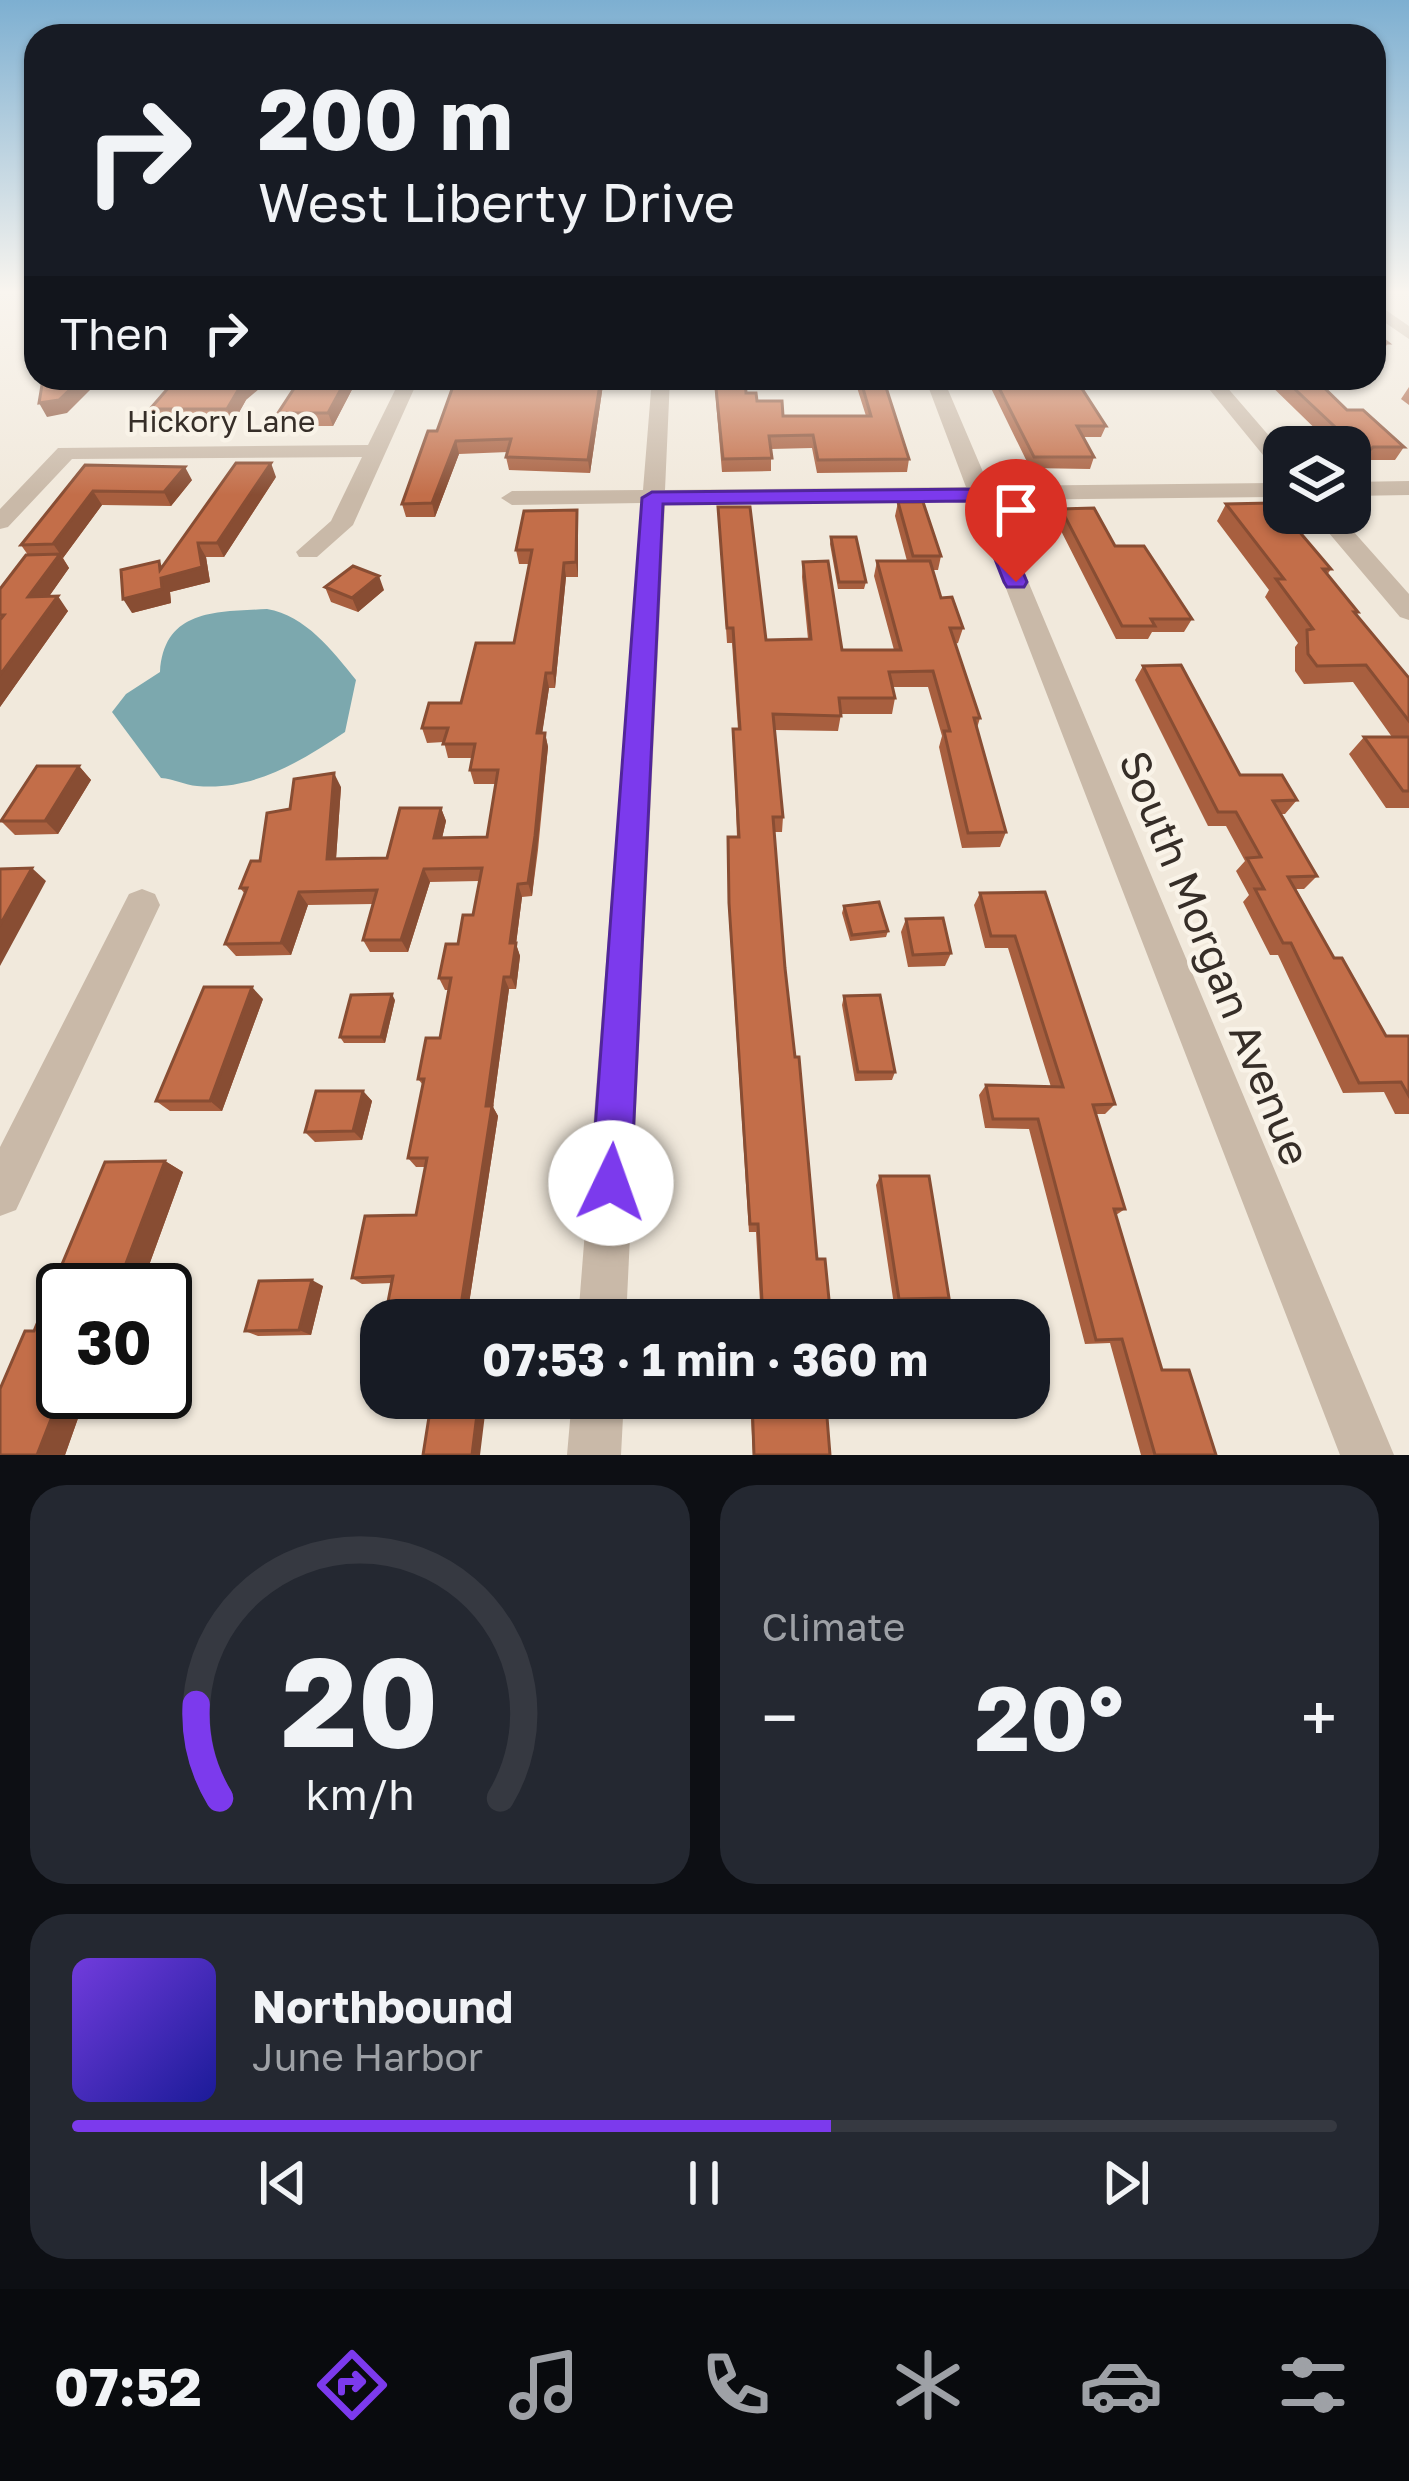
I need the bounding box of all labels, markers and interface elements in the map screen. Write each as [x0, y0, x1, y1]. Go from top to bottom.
text: 200 m [258, 68, 513, 168]
icon: right [60, 72, 216, 228]
text: West Liberty Drive [258, 169, 735, 234]
icon: right [193, 300, 259, 366]
text: Then [60, 306, 169, 360]
street label: Hickory Lane [127, 403, 315, 439]
map controls [1263, 426, 1371, 534]
button: layers [1263, 426, 1371, 534]
pin [965, 459, 1067, 582]
icon: arrive [983, 477, 1049, 543]
street label: South Morgan Avenue [1110, 743, 1322, 1172]
position arrow [548, 1120, 674, 1246]
speed limit sign: 30 [36, 1263, 192, 1419]
text: 07:53 · 1 min · 360 m [482, 1332, 928, 1386]
text: Climate [762, 1603, 905, 1650]
text: 20 [281, 1625, 438, 1774]
text: 20° [975, 1663, 1124, 1771]
text: − [762, 1677, 798, 1757]
text: + [1301, 1677, 1337, 1757]
text: km/h [305, 1767, 414, 1818]
text: Northbound [252, 1979, 513, 2033]
text: June Harbor [252, 2033, 483, 2080]
icon: previous [250, 2150, 316, 2216]
icon: pause [671, 2150, 737, 2216]
icon: next [1093, 2150, 1159, 2216]
icon: directions [310, 2343, 394, 2427]
icon: music [502, 2343, 586, 2427]
icon: phone [694, 2343, 778, 2427]
icon: climate [886, 2343, 970, 2427]
icon: car [1079, 2343, 1163, 2427]
icon: filters [1271, 2343, 1355, 2427]
text: 07:52 [54, 2353, 202, 2418]

